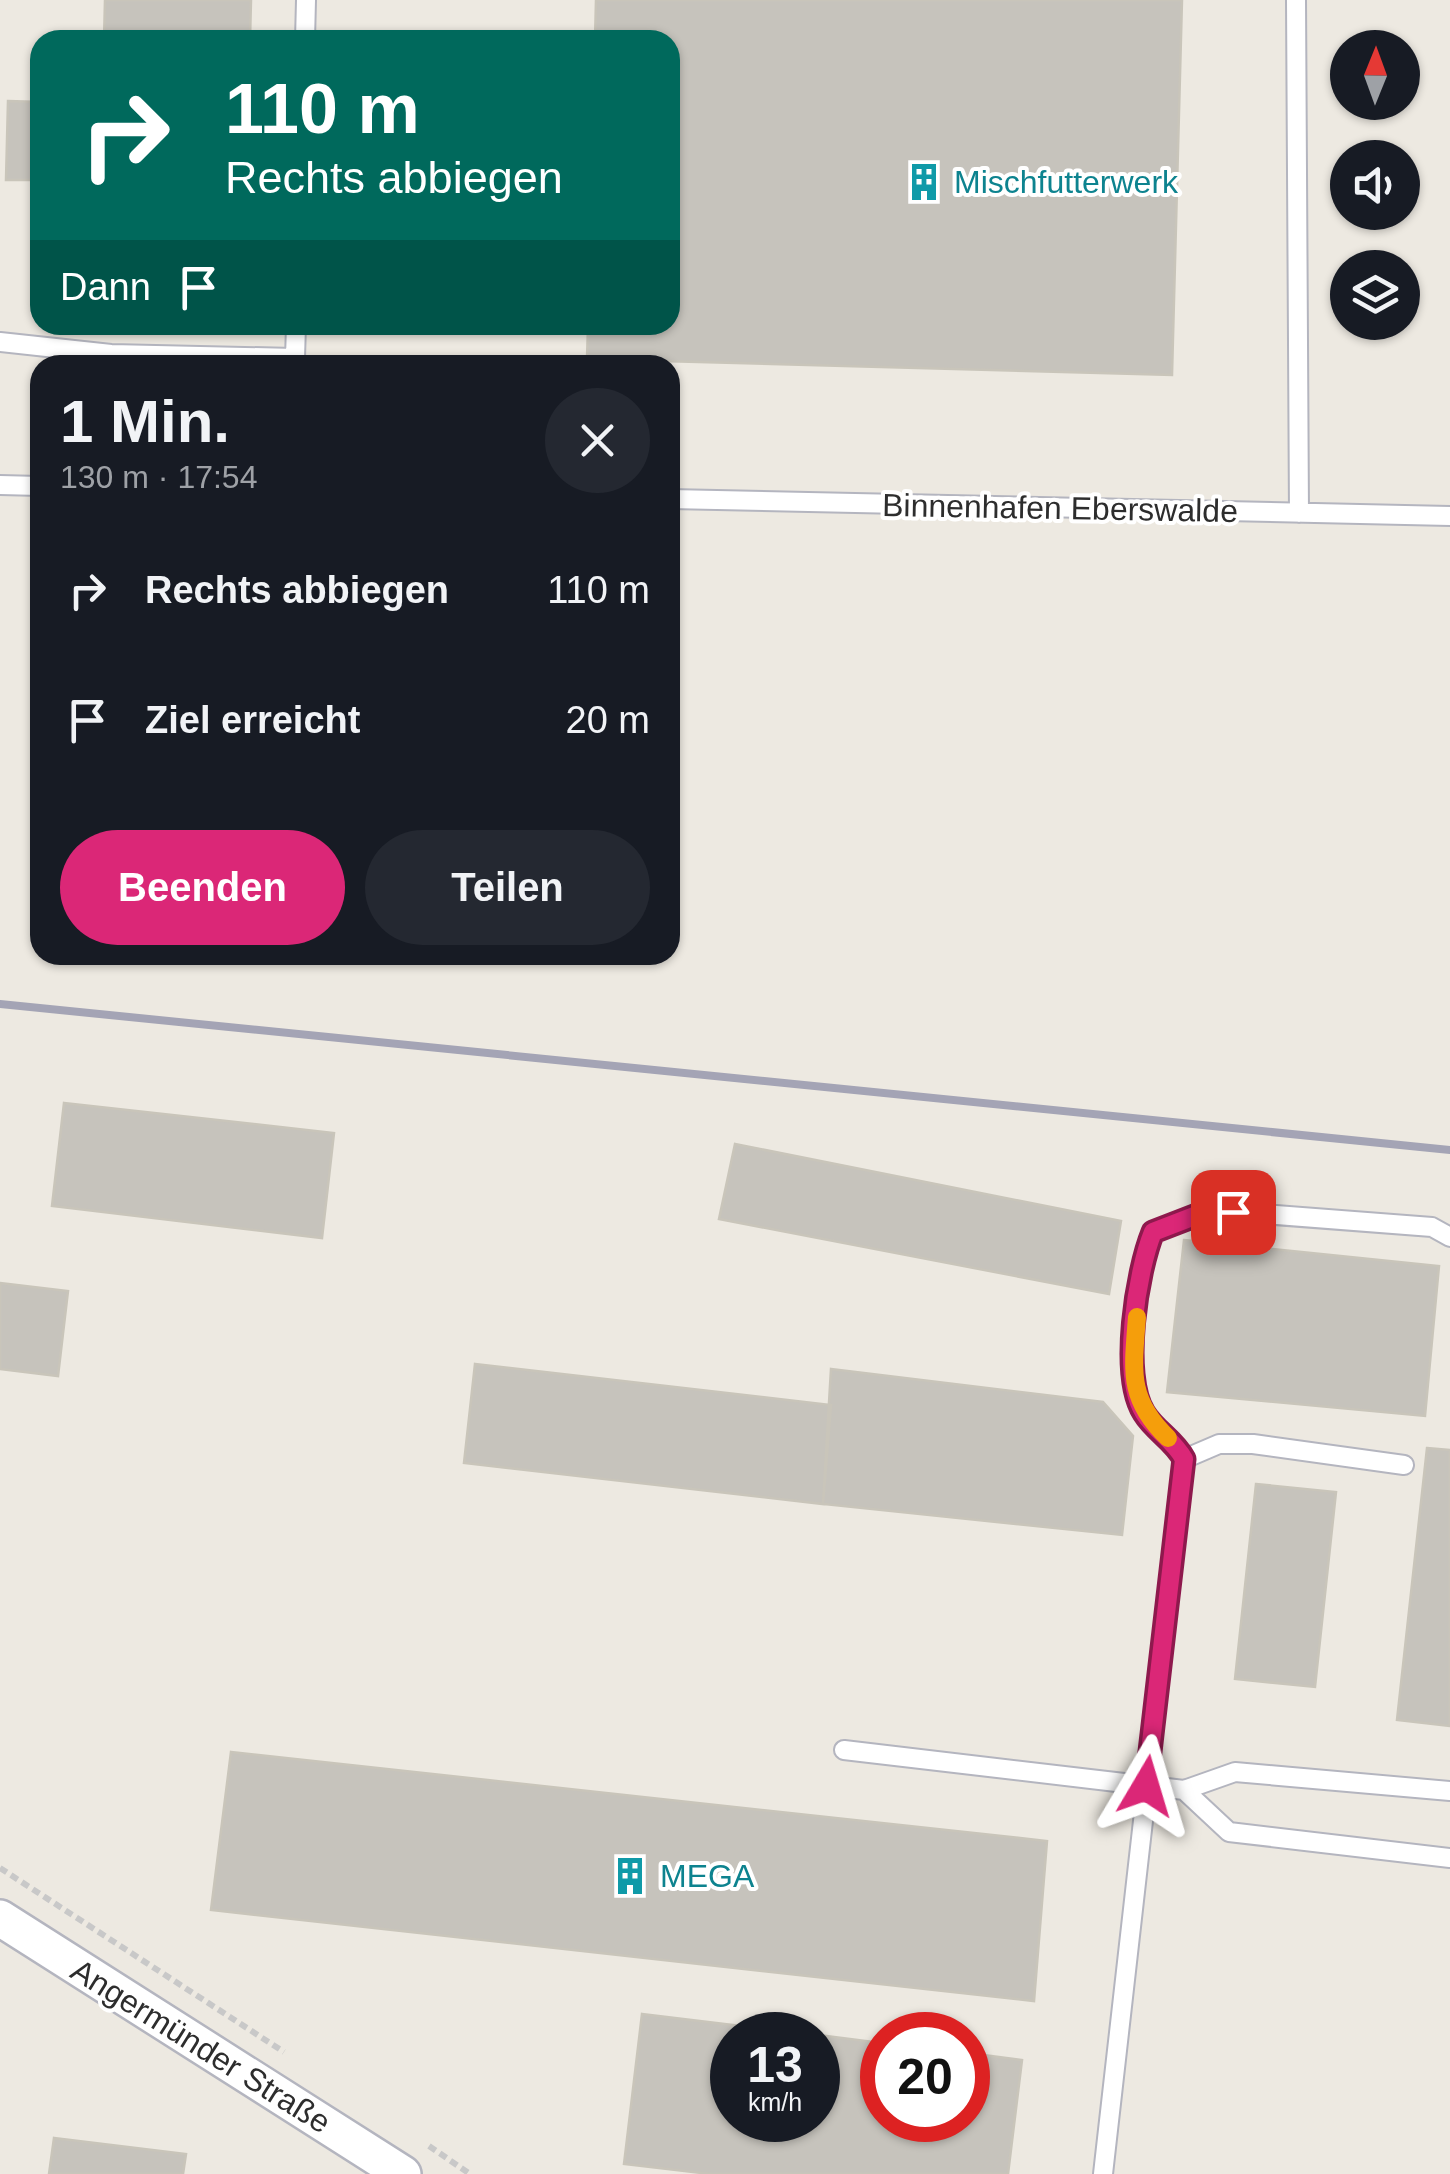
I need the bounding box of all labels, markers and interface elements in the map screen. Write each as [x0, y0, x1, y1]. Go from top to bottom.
north arrow [1330, 30, 1420, 120]
map controls [1330, 30, 1420, 340]
icon: right [60, 70, 190, 200]
text: 110 m [225, 70, 420, 148]
button: sound [1330, 140, 1420, 230]
text: Rechts abbiegen [225, 152, 563, 203]
building icon: Mischfutterwerk [903, 161, 945, 203]
place label: Mischfutterwerk [954, 164, 1179, 200]
button: layers [1330, 250, 1420, 340]
icon: arrive [171, 260, 226, 315]
text: Dann [60, 266, 151, 308]
text: 1 Min. [60, 388, 230, 455]
button: close [545, 388, 650, 493]
text: 130 m · 17:54 [60, 459, 257, 495]
street label: Binnenhafen Eberswalde [882, 487, 1238, 529]
icon: right [60, 563, 115, 618]
text: Rechts abbiegen [145, 569, 449, 611]
text: 110 m [547, 569, 650, 611]
icon: arrive [60, 693, 115, 748]
text: Ziel erreicht [145, 699, 360, 741]
text: 20 m [566, 699, 650, 741]
button: Beenden [60, 830, 345, 945]
button: Teilen [365, 830, 650, 945]
pin [1191, 1170, 1276, 1255]
icon: arrive [1206, 1185, 1261, 1240]
position arrow [1094, 1734, 1198, 1838]
building icon: MEGA [609, 1855, 651, 1897]
place label: MEGA [660, 1858, 755, 1894]
street label: Angermünder Straße [65, 1952, 337, 2140]
speed limit sign: 20 [860, 2012, 990, 2142]
text: 13 [747, 2037, 803, 2093]
text: km/h [748, 2088, 802, 2116]

